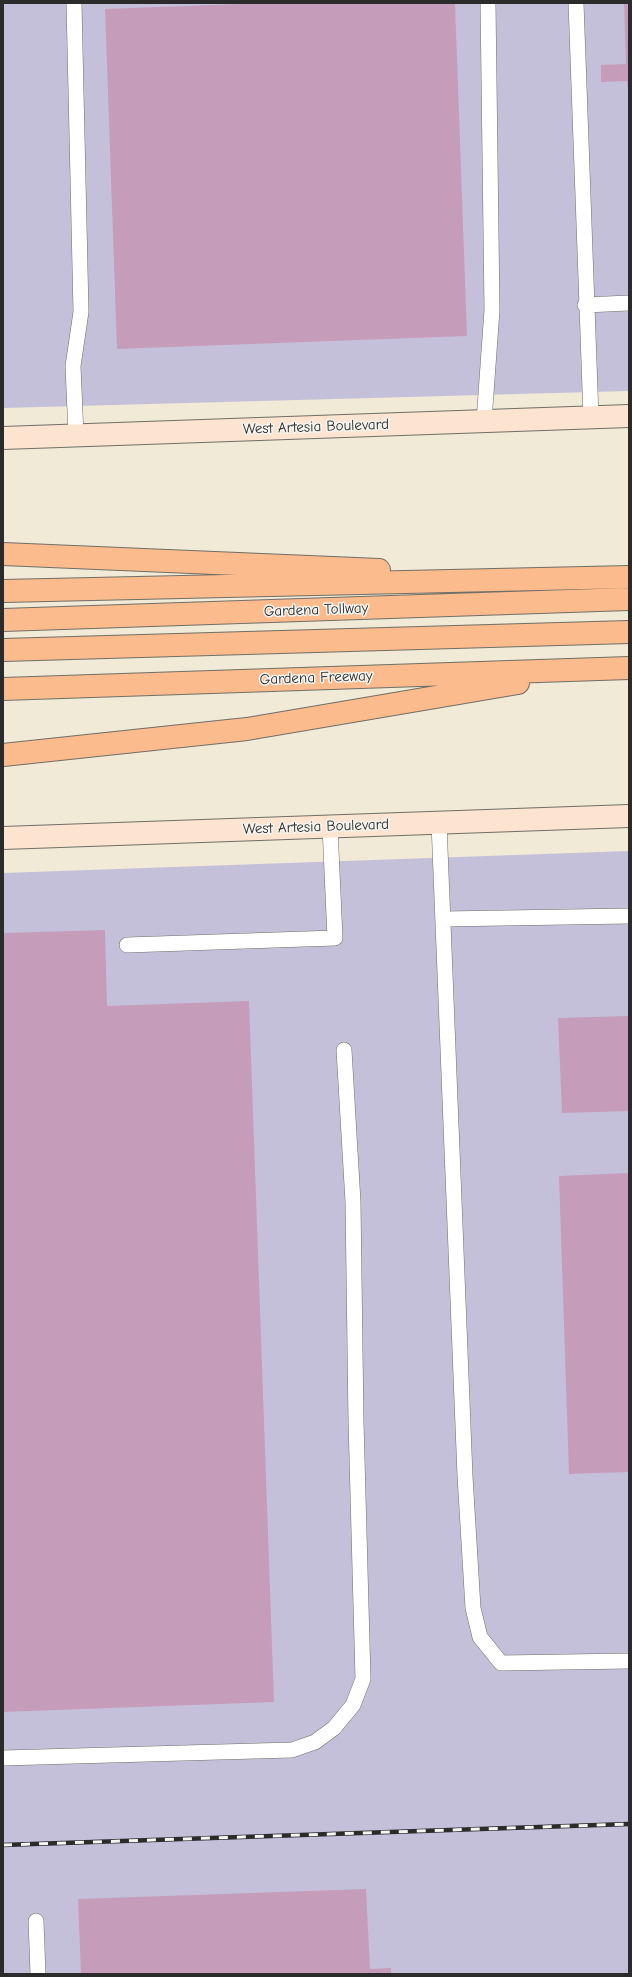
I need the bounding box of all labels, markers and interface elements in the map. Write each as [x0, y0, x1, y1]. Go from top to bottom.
street label: West Artesia Boulevard [243, 415, 389, 439]
street label: Gardena Tollway [263, 599, 369, 621]
street label: Gardena Freeway [259, 667, 373, 689]
street label: West Artesia Boulevard [243, 815, 389, 839]

